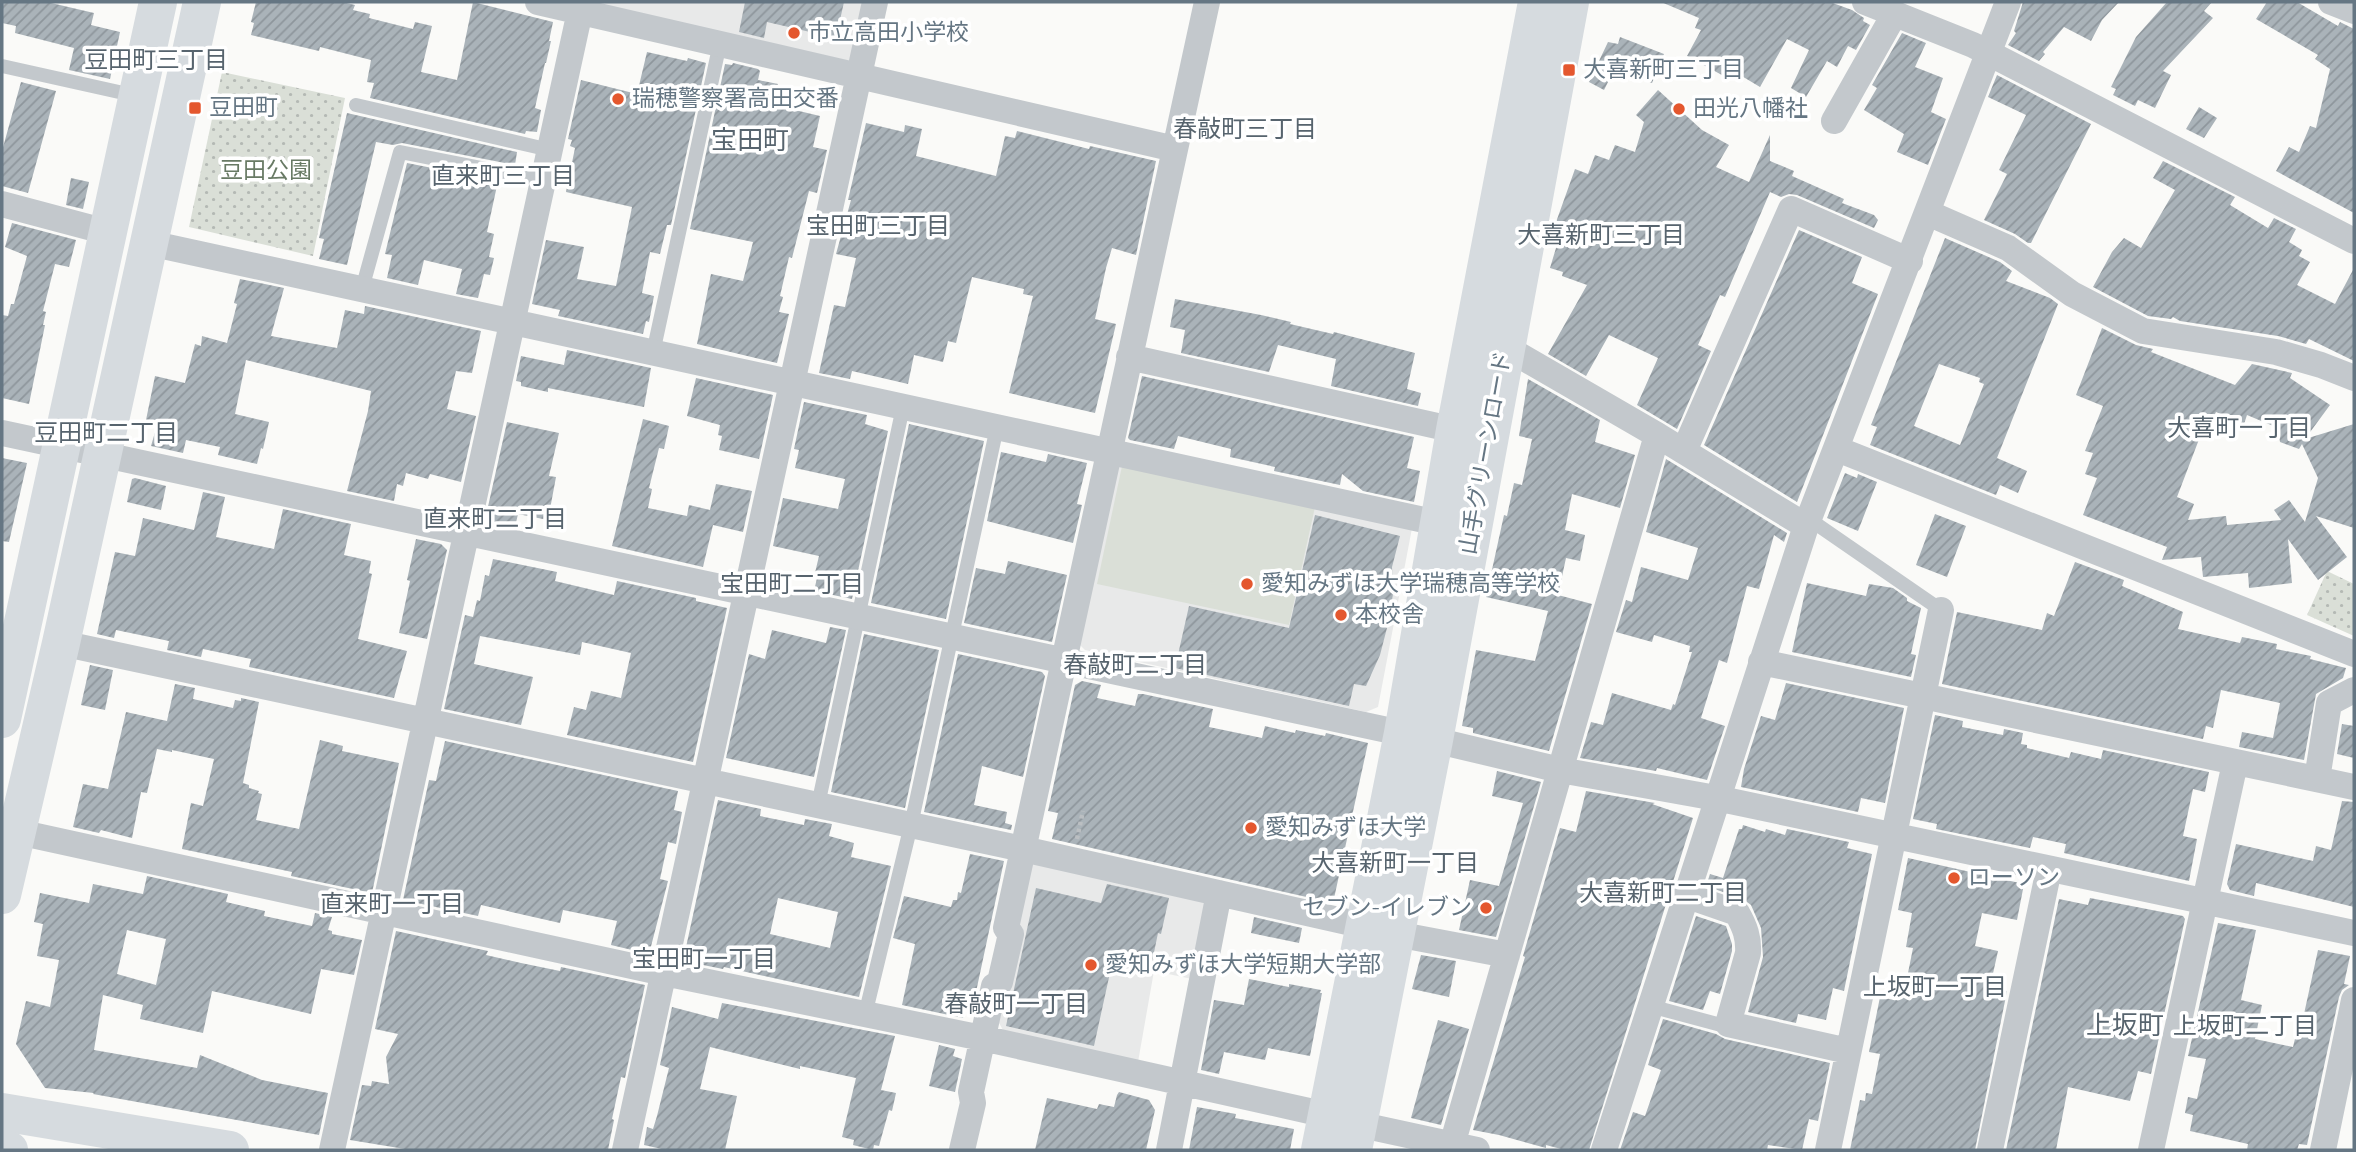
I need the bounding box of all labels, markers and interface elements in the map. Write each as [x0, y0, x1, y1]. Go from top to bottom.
place label: 市立高田小学校 [808, 19, 969, 47]
marker: 市立高田小学校 [786, 25, 802, 41]
district label: 豆田町三丁目 [84, 46, 228, 75]
place label: 大喜新町三丁目 [1583, 56, 1744, 84]
marker: 大喜新町三丁目 [1561, 62, 1577, 78]
place label: 瑞穂警察署高田交番 [632, 85, 839, 113]
marker: 瑞穂警察署高田交番 [610, 91, 626, 107]
place label: 豆田町 [209, 94, 278, 122]
place label: 田光八幡社 [1693, 95, 1808, 123]
marker: 豆田町 [187, 100, 203, 116]
marker: 田光八幡社 [1671, 101, 1687, 117]
district label: 春敲町三丁目 [1173, 115, 1317, 144]
district label: 宝田町 [711, 126, 789, 157]
park label: 豆田公園 [220, 157, 312, 185]
district label: 直来町三丁目 [431, 162, 575, 191]
district label: 宝田町三丁目 [806, 212, 950, 241]
district label: 大喜新町三丁目 [1517, 221, 1685, 250]
street label: 山手グリーンロード [1454, 349, 1518, 557]
district label: 大喜町一丁目 [2167, 414, 2311, 443]
district label: 豆田町二丁目 [34, 419, 178, 448]
district label: 直来町二丁目 [423, 505, 567, 534]
district label: 宝田町二丁目 [720, 570, 864, 599]
place label: 愛知みずほ大学瑞穂高等学校 [1261, 570, 1560, 598]
marker: 愛知みずほ大学瑞穂高等学校 [1239, 576, 1255, 592]
place label: 本校舎 [1355, 601, 1424, 629]
marker: 本校舎 [1333, 607, 1349, 623]
district label: 春敲町二丁目 [1063, 651, 1207, 680]
place label: 愛知みずほ大学 [1265, 814, 1426, 842]
marker: 愛知みずほ大学 [1243, 820, 1259, 836]
district label: 大喜新町一丁目 [1311, 849, 1479, 878]
place label: ローソン [1968, 864, 2060, 892]
marker: ローソン [1946, 870, 1962, 886]
district label: 大喜新町二丁目 [1579, 879, 1747, 908]
district label: 直来町一丁目 [320, 890, 464, 919]
place label: セブン-イレブン [1303, 894, 1472, 922]
marker: セブン-イレブン [1478, 900, 1494, 916]
district label: 宝田町一丁目 [632, 945, 776, 974]
place label: 愛知みずほ大学短期大学部 [1105, 951, 1381, 979]
marker: 愛知みずほ大学短期大学部 [1083, 957, 1099, 973]
district label: 上坂町一丁目 [1863, 973, 2007, 1002]
district label: 春敲町一丁目 [944, 990, 1088, 1019]
district label: 上坂町 [2086, 1011, 2164, 1042]
district label: 上坂町二丁目 [2173, 1012, 2317, 1041]

